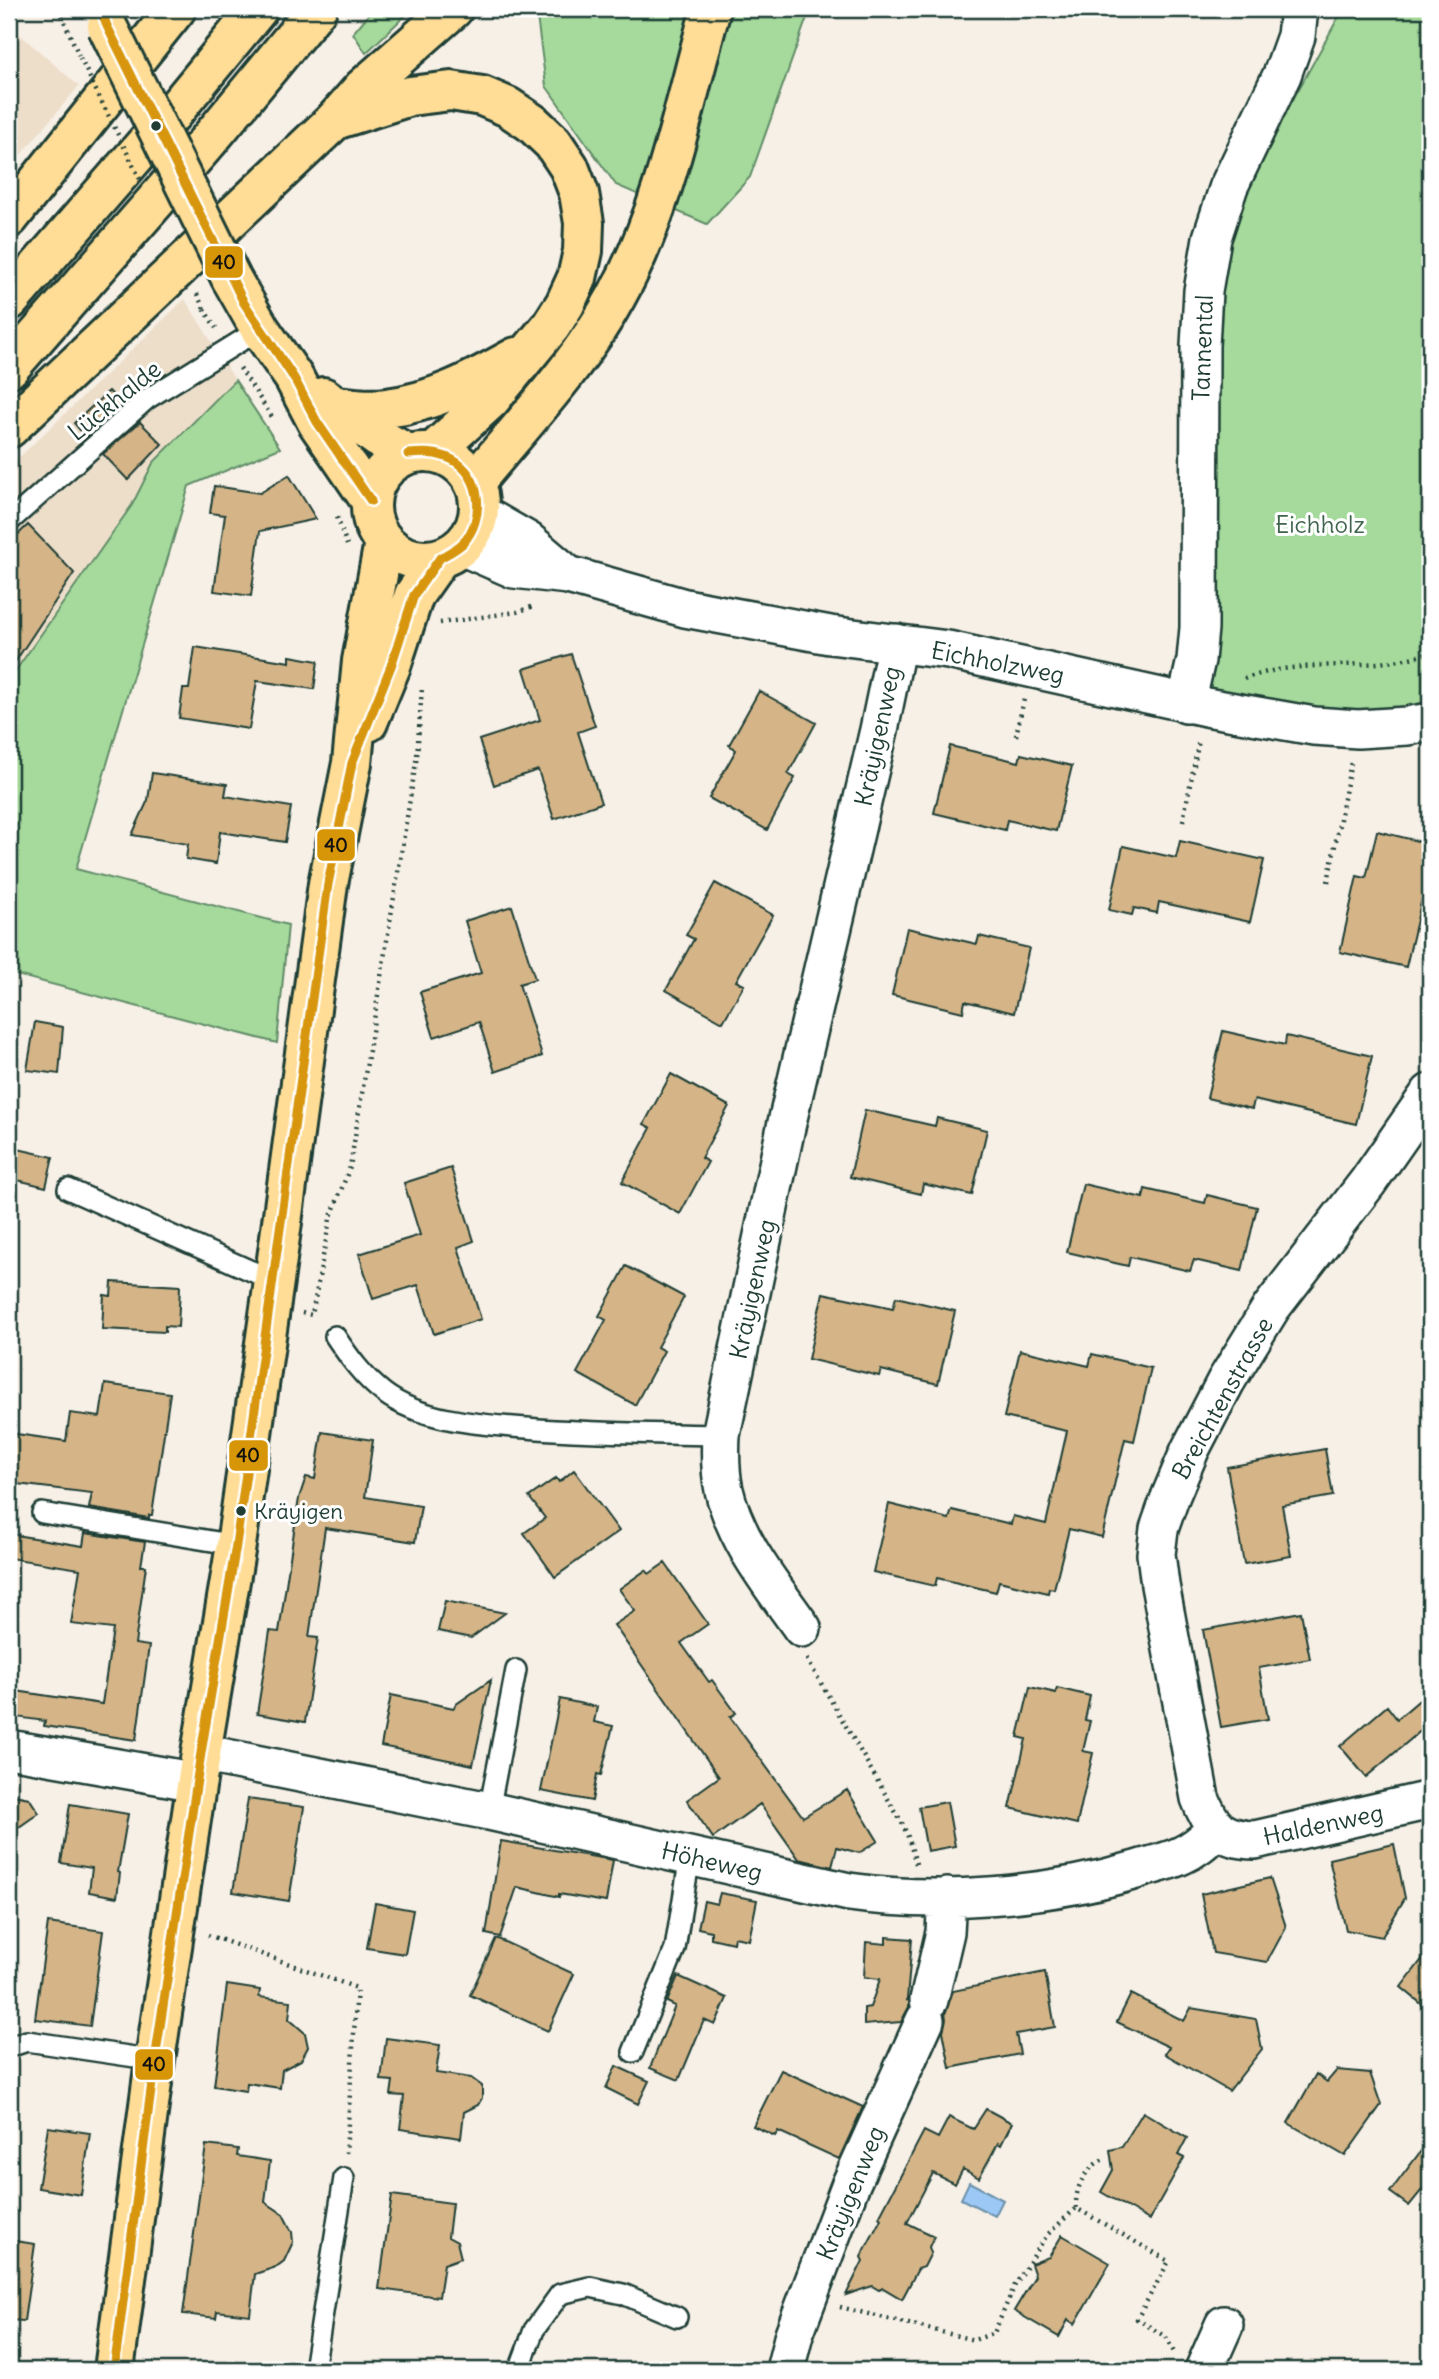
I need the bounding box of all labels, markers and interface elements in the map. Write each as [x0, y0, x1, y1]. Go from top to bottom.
unlabelled marker [149, 119, 163, 133]
line badge: 40 [204, 245, 244, 279]
text: 40 [212, 250, 236, 274]
street label: Tannental [1185, 294, 1219, 402]
street label: Lückhalde [61, 353, 167, 447]
park label: Eichholz [1275, 509, 1365, 539]
street label: Eichholzweg [929, 634, 1067, 690]
street label: Kräyigenweg [848, 663, 906, 809]
line badge: 40 [316, 828, 356, 862]
text: 40 [324, 833, 348, 857]
street label: Kräyigenweg [723, 1216, 781, 1362]
street label: Breichtenstrasse [1165, 1312, 1279, 1484]
line badge: 40 [228, 1439, 269, 1472]
text: 40 [236, 1443, 260, 1467]
place label: Kräyigen [254, 1497, 343, 1525]
marker: Kräyigen [234, 1504, 248, 1518]
street label: Haldenweg [1260, 1797, 1386, 1851]
street label: Höheweg [659, 1835, 765, 1887]
line badge: 40 [134, 2048, 174, 2081]
text: 40 [142, 2052, 166, 2076]
street label: Kräyigenweg [809, 2121, 891, 2265]

